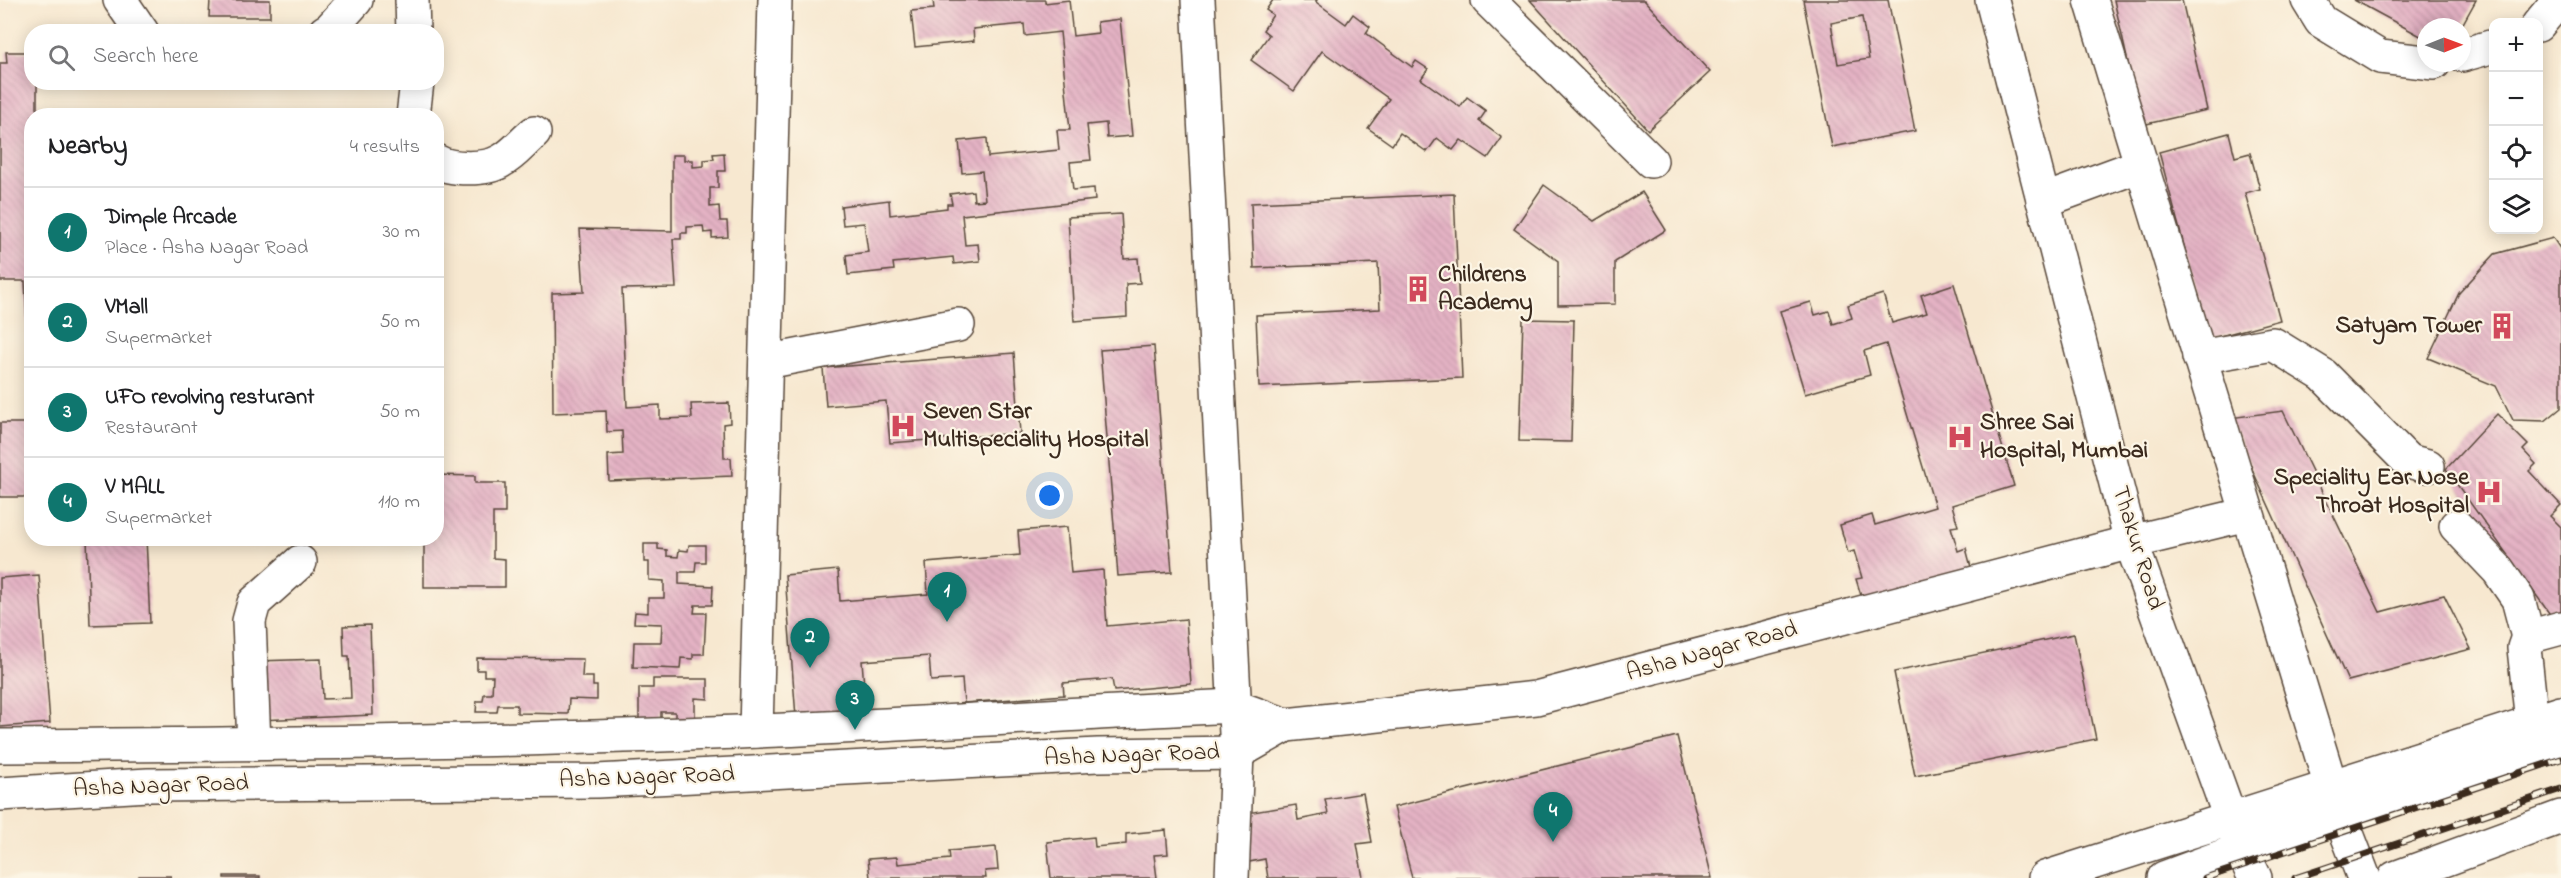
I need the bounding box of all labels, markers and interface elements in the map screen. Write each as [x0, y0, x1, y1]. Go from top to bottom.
north arrow [2417, 18, 2471, 72]
map controls [2489, 18, 2543, 234]
button: + [2489, 18, 2543, 72]
search box [24, 24, 444, 90]
icon: search [45, 41, 78, 74]
text: Search here [93, 41, 198, 73]
button: − [2489, 72, 2543, 126]
button: locate [2489, 126, 2543, 180]
text: Nearby [48, 128, 127, 166]
text: 4 results [350, 133, 420, 162]
button: layers [2489, 180, 2543, 234]
text: Dimple Arcade [105, 202, 237, 234]
text: 1 [64, 218, 71, 247]
text: 30 m [383, 218, 420, 247]
text: Place · Asha Nagar Road [105, 234, 308, 263]
place label: Childrens Academy [1438, 258, 1533, 322]
building icon: Childrens Academy [1403, 274, 1433, 304]
text: VMall [105, 292, 148, 324]
text: 2 [63, 308, 72, 337]
text: 50 m [379, 308, 420, 337]
place label: Satyam Tower [2335, 309, 2483, 345]
building icon: Satyam Tower [2487, 311, 2517, 341]
text: Supermarket [105, 324, 212, 353]
text: UFO revolving resturant [105, 382, 314, 414]
place label: Seven Star Multispeciality Hospital [923, 395, 1148, 459]
text: 3 [63, 398, 72, 427]
text: 50 m [379, 398, 420, 427]
place label: Shree Sai Hospital, Mumbai [1980, 406, 2148, 469]
hospital icon: Seven Star Multispeciality Hospital [888, 411, 918, 441]
text: Restaurant [105, 414, 198, 443]
hospital icon: Shree Sai Hospital, Mumbai [1945, 422, 1975, 452]
place label: Speciality Ear Nose Throat Hospital [2273, 461, 2470, 524]
text: V MALL [105, 472, 164, 504]
hospital icon: Speciality Ear Nose Throat Hospital [2474, 477, 2504, 507]
your location [1035, 481, 1064, 510]
street label: Thakur Road [2102, 482, 2173, 615]
text: 4 [63, 488, 72, 517]
text: 110 m [378, 488, 420, 517]
text: Supermarket [105, 504, 212, 533]
pin: 1 [928, 572, 966, 622]
street label: Asha Nagar Road [1623, 612, 1802, 692]
pin: 2 [790, 618, 830, 668]
pin: 3 [836, 680, 874, 730]
street label: Asha Nagar Road [1043, 735, 1221, 777]
street label: Asha Nagar Road [558, 757, 736, 799]
street label: Asha Nagar Road [72, 766, 250, 808]
pin: 4 [1534, 792, 1572, 842]

